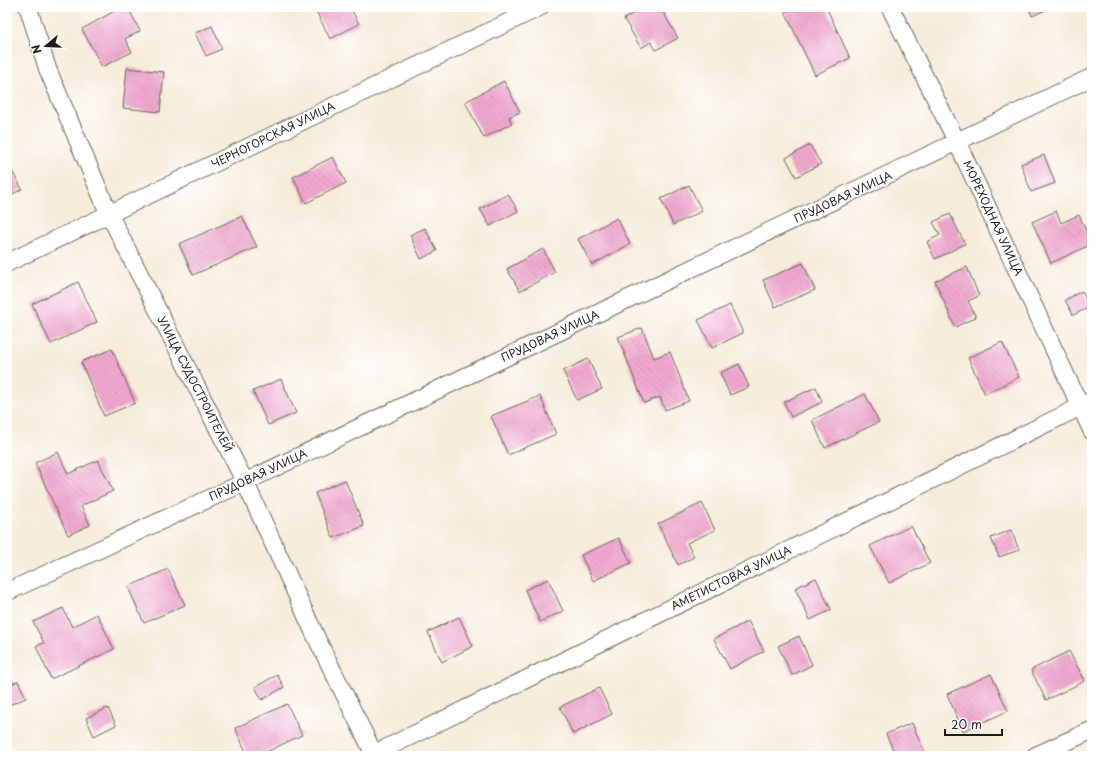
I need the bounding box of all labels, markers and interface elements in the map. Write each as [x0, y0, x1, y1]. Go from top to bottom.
north arrow [26, 26, 66, 66]
text: N [27, 42, 46, 56]
street label: ЧЕРНОГОРСКАЯ УЛИЦА [208, 97, 338, 172]
street label: МОРЕХОДНАЯ УЛИЦА [959, 157, 1028, 279]
street label: ПРУДОВАЯ УЛИЦА [791, 166, 895, 227]
street label: ПРУДОВАЯ УЛИЦА [498, 305, 602, 366]
street label: УЛИЦА СУДОСТРОИТЕЛЕЙ [154, 313, 237, 455]
street label: ПРУДОВАЯ УЛИЦА [206, 444, 310, 505]
street label: АМЕТИСТОВАЯ УЛИЦА [668, 541, 794, 614]
scale bar [945, 711, 1002, 737]
text: 20 m [951, 715, 982, 733]

